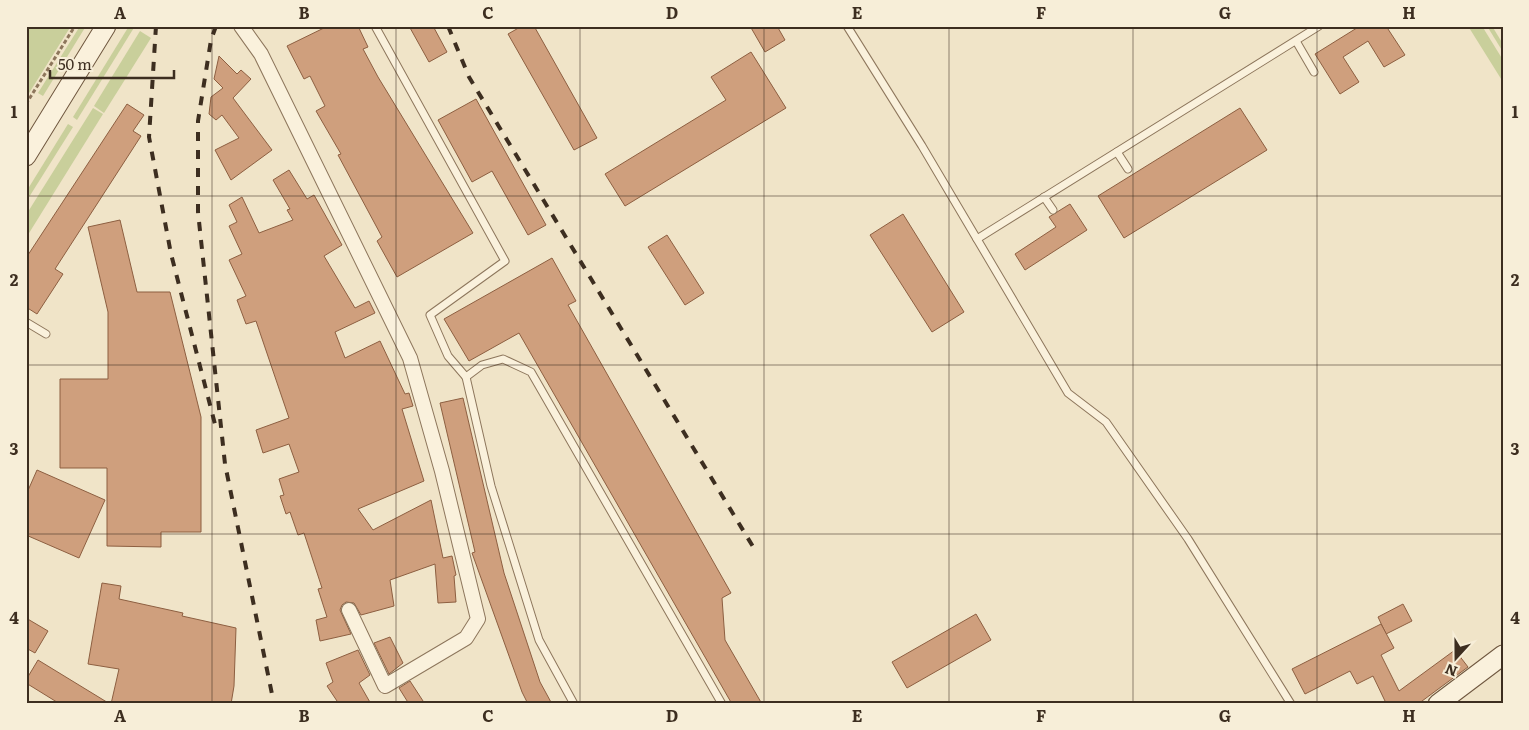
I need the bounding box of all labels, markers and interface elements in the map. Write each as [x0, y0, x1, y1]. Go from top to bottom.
text: A [114, 0, 126, 24]
text: B [298, 0, 310, 24]
text: C [482, 0, 494, 24]
text: D [666, 0, 678, 24]
text: E [852, 0, 863, 24]
text: F [1036, 0, 1046, 24]
text: G [1219, 0, 1231, 24]
text: H [1402, 0, 1416, 24]
scale bar [50, 48, 174, 80]
text: 50 m [58, 52, 92, 75]
text: 1 [11, 99, 18, 123]
text: 1 [1512, 99, 1519, 123]
text: 2 [10, 267, 19, 291]
text: 2 [1511, 267, 1520, 291]
text: 3 [10, 436, 19, 460]
text: 3 [1511, 436, 1520, 460]
text: 4 [9, 605, 19, 629]
text: 4 [1510, 605, 1520, 629]
north arrow [1432, 632, 1482, 682]
text: N [1442, 660, 1460, 683]
text: A [114, 703, 126, 727]
text: B [298, 703, 310, 727]
text: C [482, 703, 494, 727]
text: D [666, 703, 678, 727]
text: E [852, 703, 863, 727]
text: F [1036, 703, 1046, 727]
text: G [1219, 703, 1231, 727]
text: H [1402, 703, 1416, 727]

